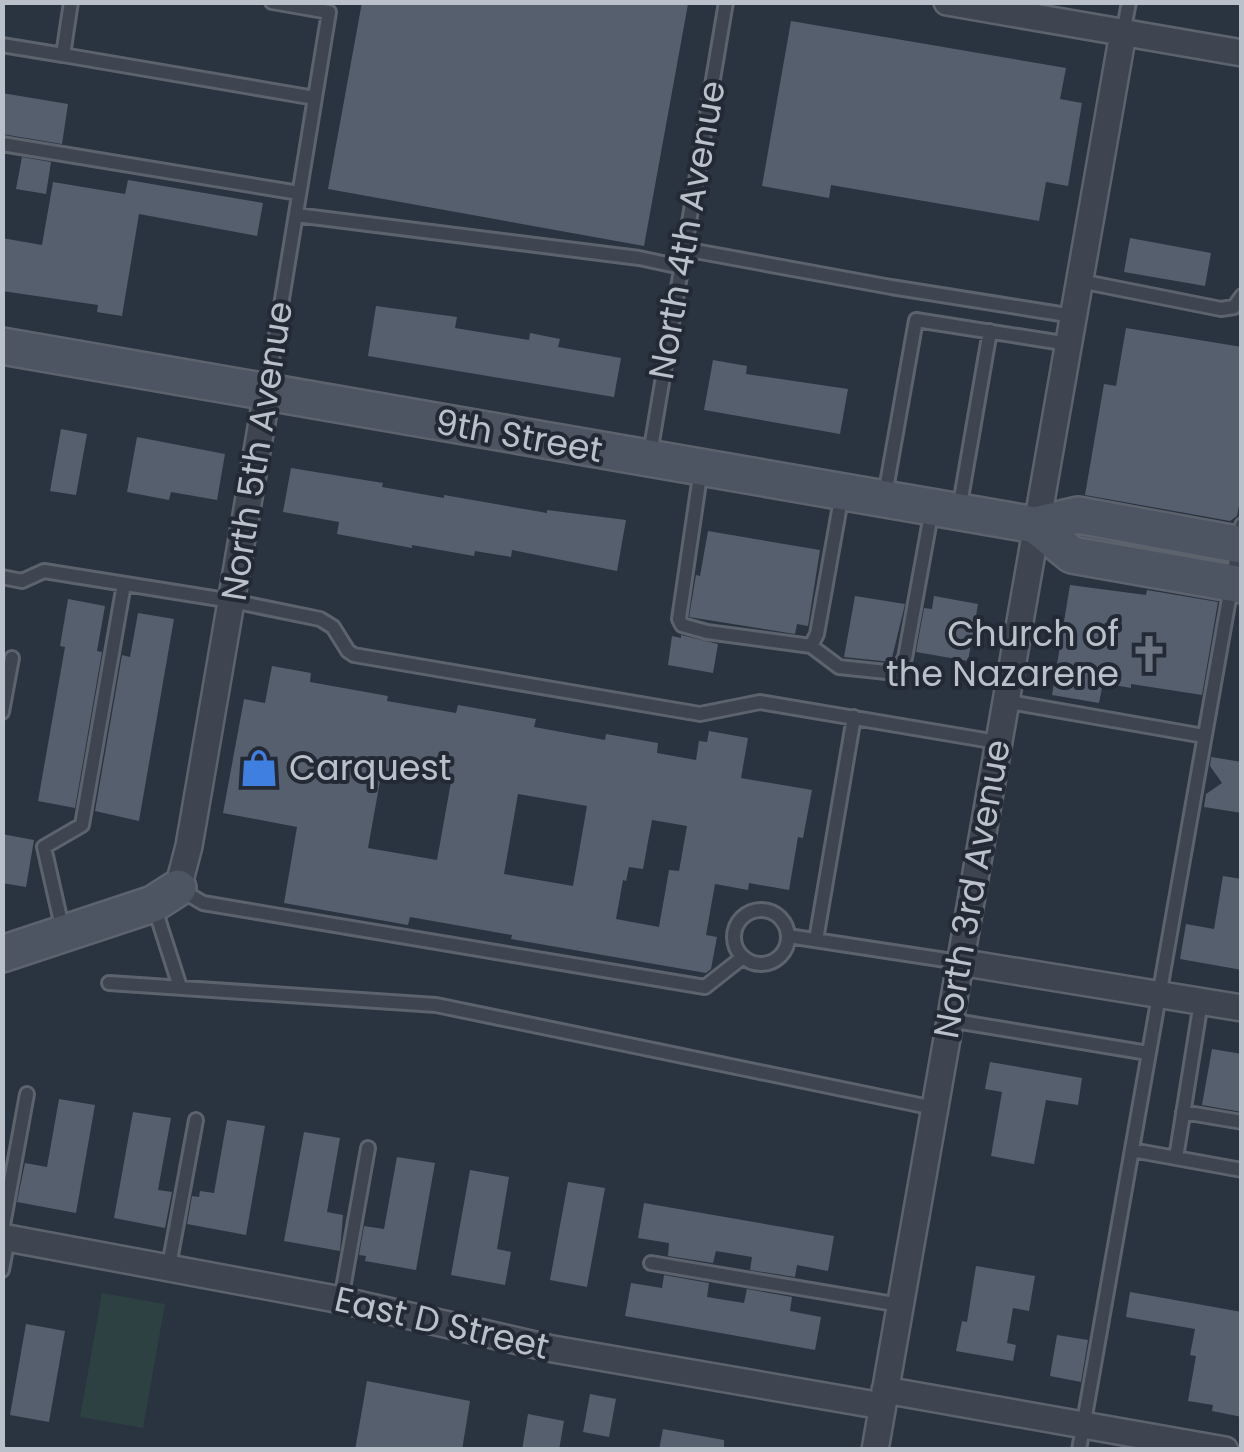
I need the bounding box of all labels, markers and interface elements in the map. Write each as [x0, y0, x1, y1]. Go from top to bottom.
street label: North 4th Avenue [636, 77, 737, 383]
street label: North 5th Avenue [209, 298, 304, 604]
street label: 9th Street [432, 397, 607, 474]
place label: Church of the Nazarene [886, 609, 1119, 698]
church icon: Church of the Nazarene [1128, 633, 1170, 675]
street label: North 3rd Avenue [921, 736, 1022, 1042]
place label: Carquest [289, 743, 452, 792]
shop icon: Carquest [238, 747, 280, 789]
street label: East D Street [330, 1274, 554, 1371]

